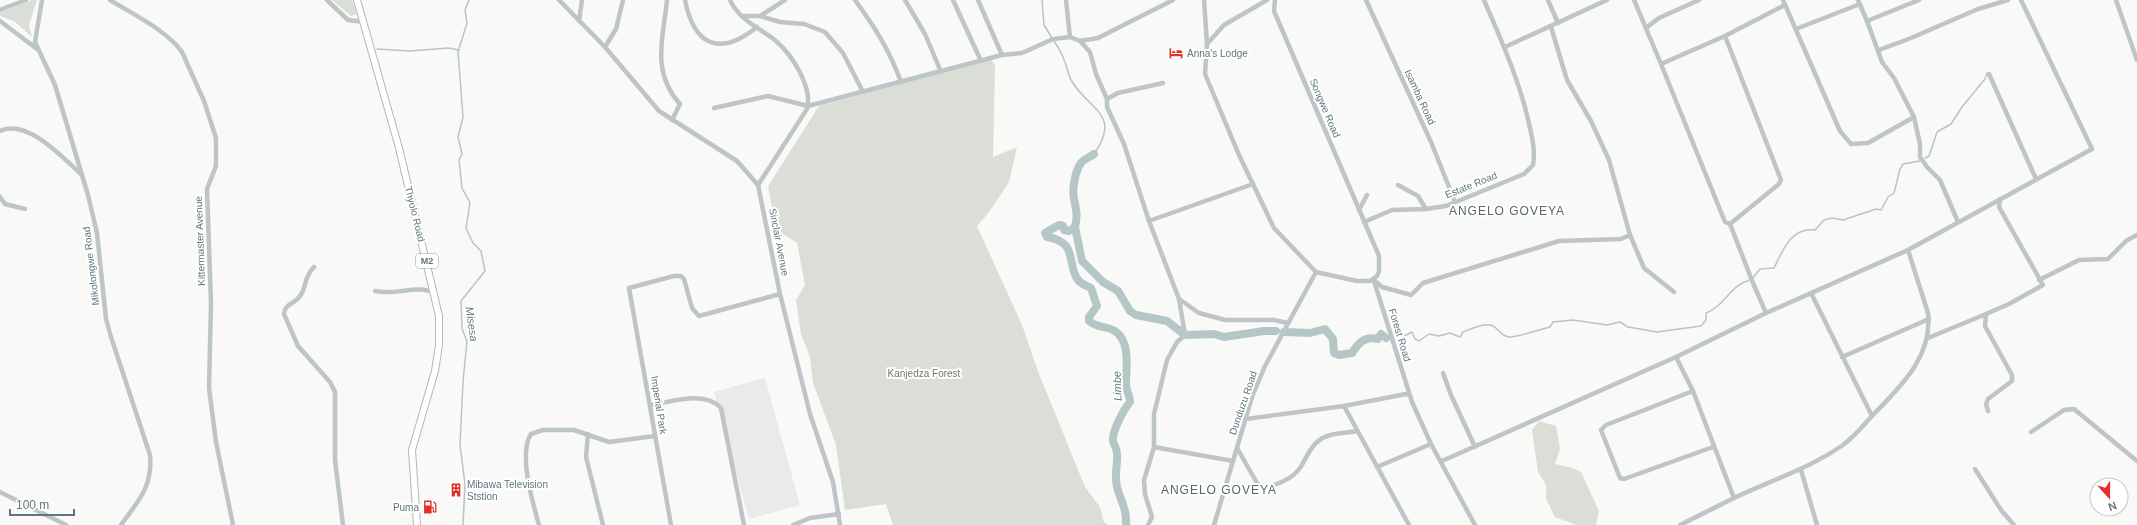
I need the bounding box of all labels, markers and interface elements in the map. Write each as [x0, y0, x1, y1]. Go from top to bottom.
hotel icon: Anna's Lodge [1168, 45, 1184, 61]
place label: Anna's Lodge [1187, 48, 1248, 59]
street label: Isamba Road [1402, 68, 1438, 126]
street label: Songwe Road [1308, 77, 1342, 139]
street label: Estate Road [1443, 170, 1499, 200]
street label: Thyolo Road [403, 185, 427, 243]
street label: Kittermaster Avenue [193, 195, 207, 286]
district label: ANGELO GOVEYA [1449, 204, 1565, 218]
street label: Sinclair Avenue [767, 207, 791, 277]
street label: Mikolongwe Road [81, 226, 101, 306]
road number: M2 [416, 254, 438, 268]
water label: Misesa [464, 306, 480, 342]
street label: Forest Road [1387, 307, 1413, 363]
park label: Kanjedza Forest [888, 368, 961, 379]
street label: Dunduzu Road [1227, 370, 1259, 436]
water label: Limbe [1110, 371, 1124, 401]
street label: Imperial Park [649, 375, 669, 436]
north arrow [2089, 477, 2129, 517]
place label: Mibawa Television Ststion [467, 479, 548, 502]
building icon: Mibawa Television Ststion [448, 482, 464, 498]
district label: ANGELO GOVEYA [1161, 483, 1277, 497]
scale bar [10, 491, 74, 517]
text: 100 m [16, 498, 49, 512]
fuel station icon: Puma [422, 499, 438, 515]
text: N [2107, 499, 2118, 513]
place label: Puma [393, 502, 419, 513]

